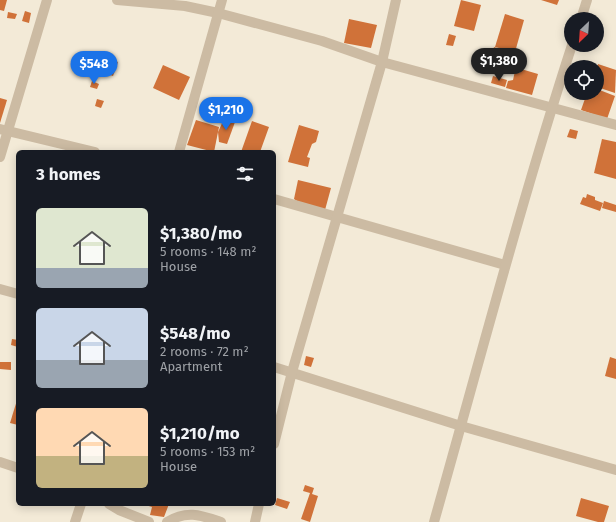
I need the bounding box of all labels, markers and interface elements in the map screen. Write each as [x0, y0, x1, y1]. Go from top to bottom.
north arrow [564, 12, 604, 52]
map controls [564, 12, 604, 100]
pin: $1,380 [466, 48, 532, 82]
pin: $548 [70, 51, 118, 85]
text: $1,380 [480, 53, 518, 68]
text: $548 [79, 56, 109, 71]
button: locate [564, 60, 604, 100]
pin: $1,210 [193, 97, 259, 131]
text: $1,210 [208, 102, 244, 117]
icon: filters [234, 163, 256, 185]
text: 3 homes [36, 164, 101, 185]
text: $1,380/mo [160, 223, 242, 244]
icon: home [68, 224, 116, 272]
text: 5 rooms · 148 m² [160, 244, 256, 259]
text: House [160, 259, 197, 274]
text: $548/mo [160, 323, 231, 344]
icon: home [68, 324, 116, 372]
text: 2 rooms · 72 m² [160, 344, 249, 359]
text: Apartment [160, 359, 222, 374]
text: $1,210/mo [160, 423, 240, 444]
icon: home [68, 424, 116, 472]
text: 5 rooms · 153 m² [160, 444, 255, 459]
text: House [160, 459, 197, 474]

